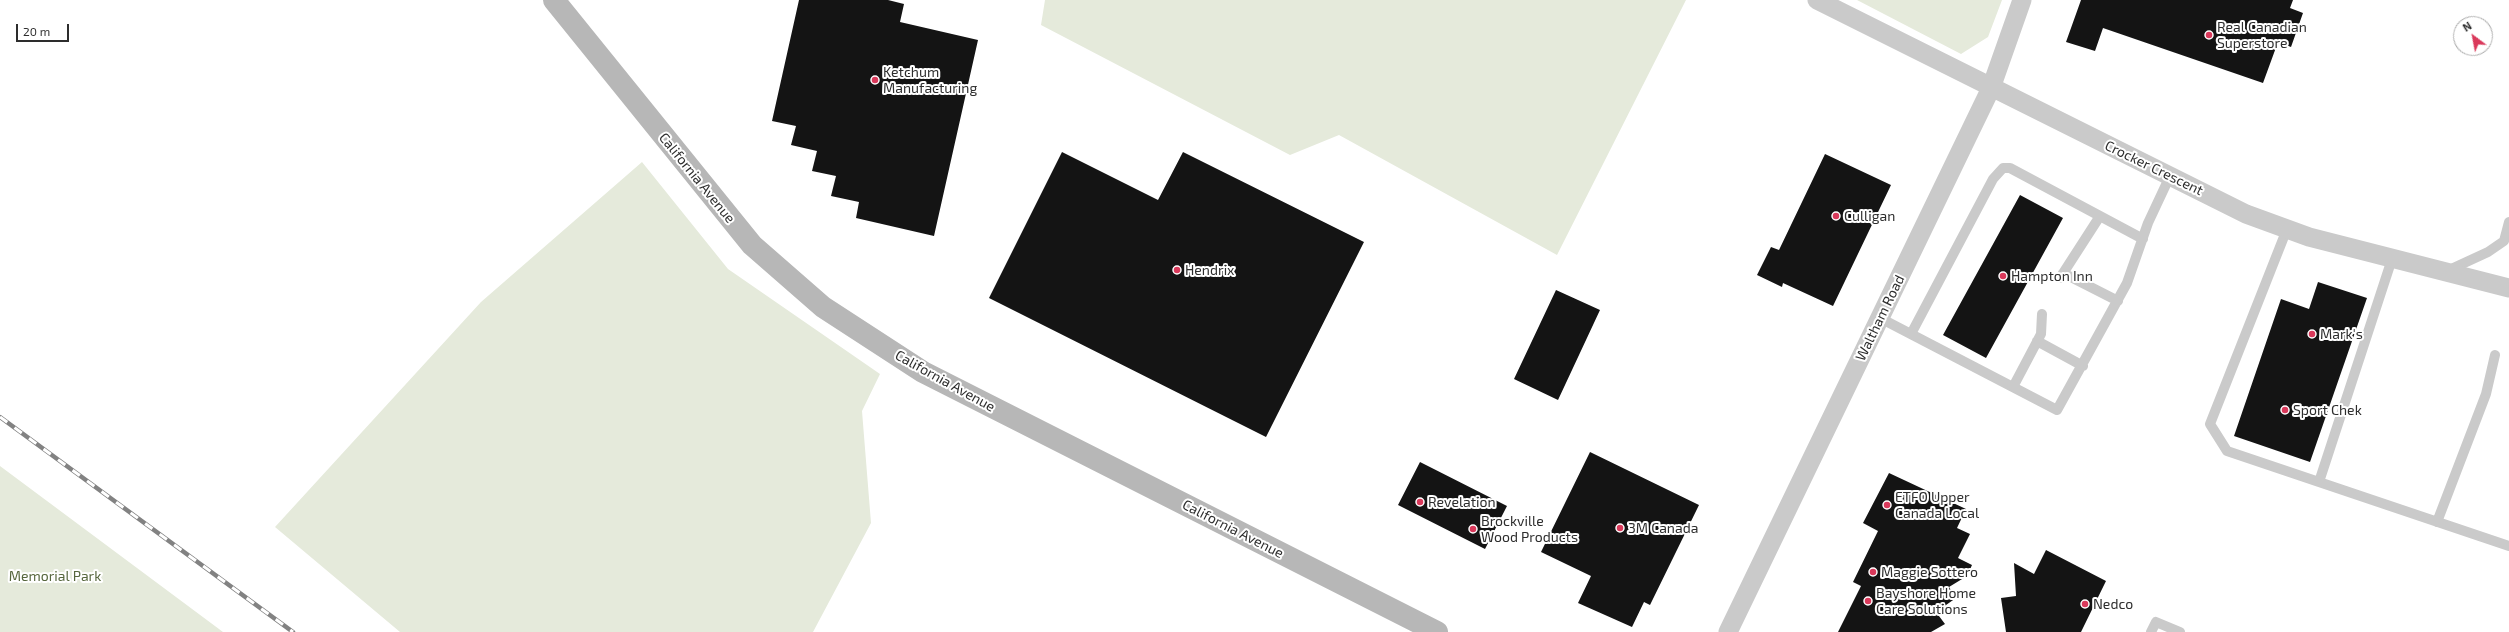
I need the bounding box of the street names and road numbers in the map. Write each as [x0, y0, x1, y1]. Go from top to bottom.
street label: California Avenue [655, 129, 739, 227]
street label: Crocker Crescent [2102, 137, 2206, 199]
street label: Waltham Road [1852, 272, 1908, 364]
street label: California Avenue [892, 347, 998, 415]
street label: California Avenue [1180, 496, 1286, 562]

